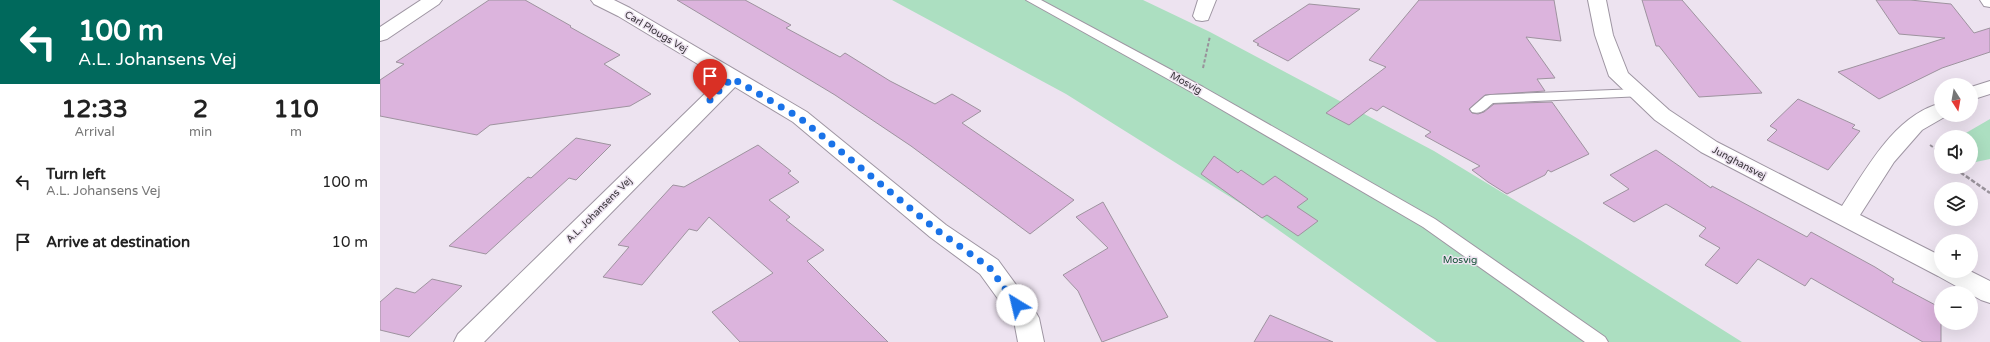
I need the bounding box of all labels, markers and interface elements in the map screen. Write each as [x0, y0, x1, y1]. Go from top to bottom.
street label: Carl Plougs Vej [622, 9, 690, 55]
text: 100 m [78, 14, 164, 48]
icon: left [12, 16, 64, 68]
text: A.L. Johansens Vej [78, 48, 237, 70]
pin [693, 59, 727, 100]
icon: arrive [699, 65, 721, 87]
street label: Mosvig [1168, 69, 1204, 97]
north arrow [1934, 78, 1978, 122]
map controls [1934, 78, 1978, 330]
text: 12:33 [61, 95, 128, 124]
text: 2 [193, 95, 208, 124]
text: 110 [273, 95, 319, 124]
text: Arrival [74, 124, 115, 140]
text: min [189, 124, 212, 140]
text: m [290, 124, 302, 140]
button: sound [1934, 130, 1978, 174]
street label: Junghansvej [1710, 144, 1768, 182]
text: Turn left [46, 165, 106, 183]
icon: left [12, 171, 34, 193]
text: 100 m [322, 173, 368, 191]
street label: A.L. Johansens Vej [564, 175, 634, 245]
button: layers [1934, 182, 1978, 226]
text: A.L. Johansens Vej [46, 183, 161, 199]
icon: arrive [12, 231, 34, 253]
text: Arrive at destination [46, 233, 190, 251]
text: 10 m [331, 233, 368, 251]
button: + [1934, 234, 1978, 278]
park label: Mosvig [1443, 254, 1477, 266]
position arrow [996, 284, 1038, 326]
button: − [1934, 286, 1978, 330]

